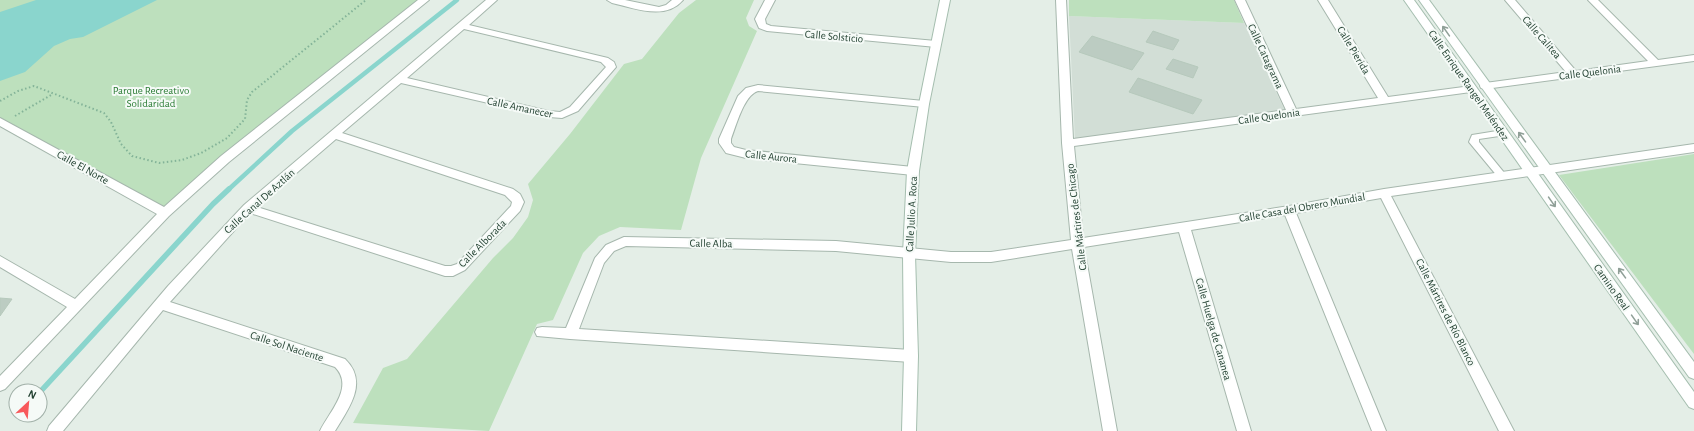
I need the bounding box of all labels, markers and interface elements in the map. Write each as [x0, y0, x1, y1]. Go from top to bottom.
street label: Calle Calitea [1520, 14, 1563, 61]
street label: Calle Catagrama [1246, 22, 1285, 90]
street label: Calle Pierida [1335, 24, 1372, 76]
one-way arrow [1442, 26, 1450, 37]
street label: Calle Solsticio [804, 28, 864, 45]
street label: Calle Enrique Rangel Meléndez [1426, 28, 1511, 143]
street label: Calle Quelonia [1558, 63, 1622, 82]
park label: Parque Recreativo Solidaridad [113, 85, 189, 109]
street label: Calle Amanecer [486, 95, 554, 120]
street label: Calle Quelonia [1237, 107, 1301, 126]
one-way arrow [1518, 131, 1526, 142]
street label: Calle Aurora [744, 148, 797, 165]
street label: Calle El Norte [55, 149, 111, 186]
street label: Calle Mártires de Chicago [1064, 163, 1089, 271]
street label: Calle Canal De Aztlán [222, 167, 297, 236]
street label: Calle Julio A. Roca [904, 176, 919, 252]
street label: Calle Casa del Obrero Mundial [1238, 191, 1366, 224]
one-way arrow [1548, 196, 1556, 207]
street label: Calle Alborada [456, 217, 508, 269]
street label: Calle Alba [689, 238, 733, 249]
street label: Calle Mártires de Río Blanco [1414, 257, 1477, 367]
street label: Camino Real [1592, 262, 1631, 312]
one-way arrow [1617, 268, 1626, 279]
street label: Calle Huelga de Cananea [1194, 277, 1233, 382]
one-way arrow [1631, 314, 1639, 325]
street label: Calle Sol Naciente [249, 329, 325, 364]
north arrow [8, 383, 48, 423]
text: N [26, 388, 38, 401]

